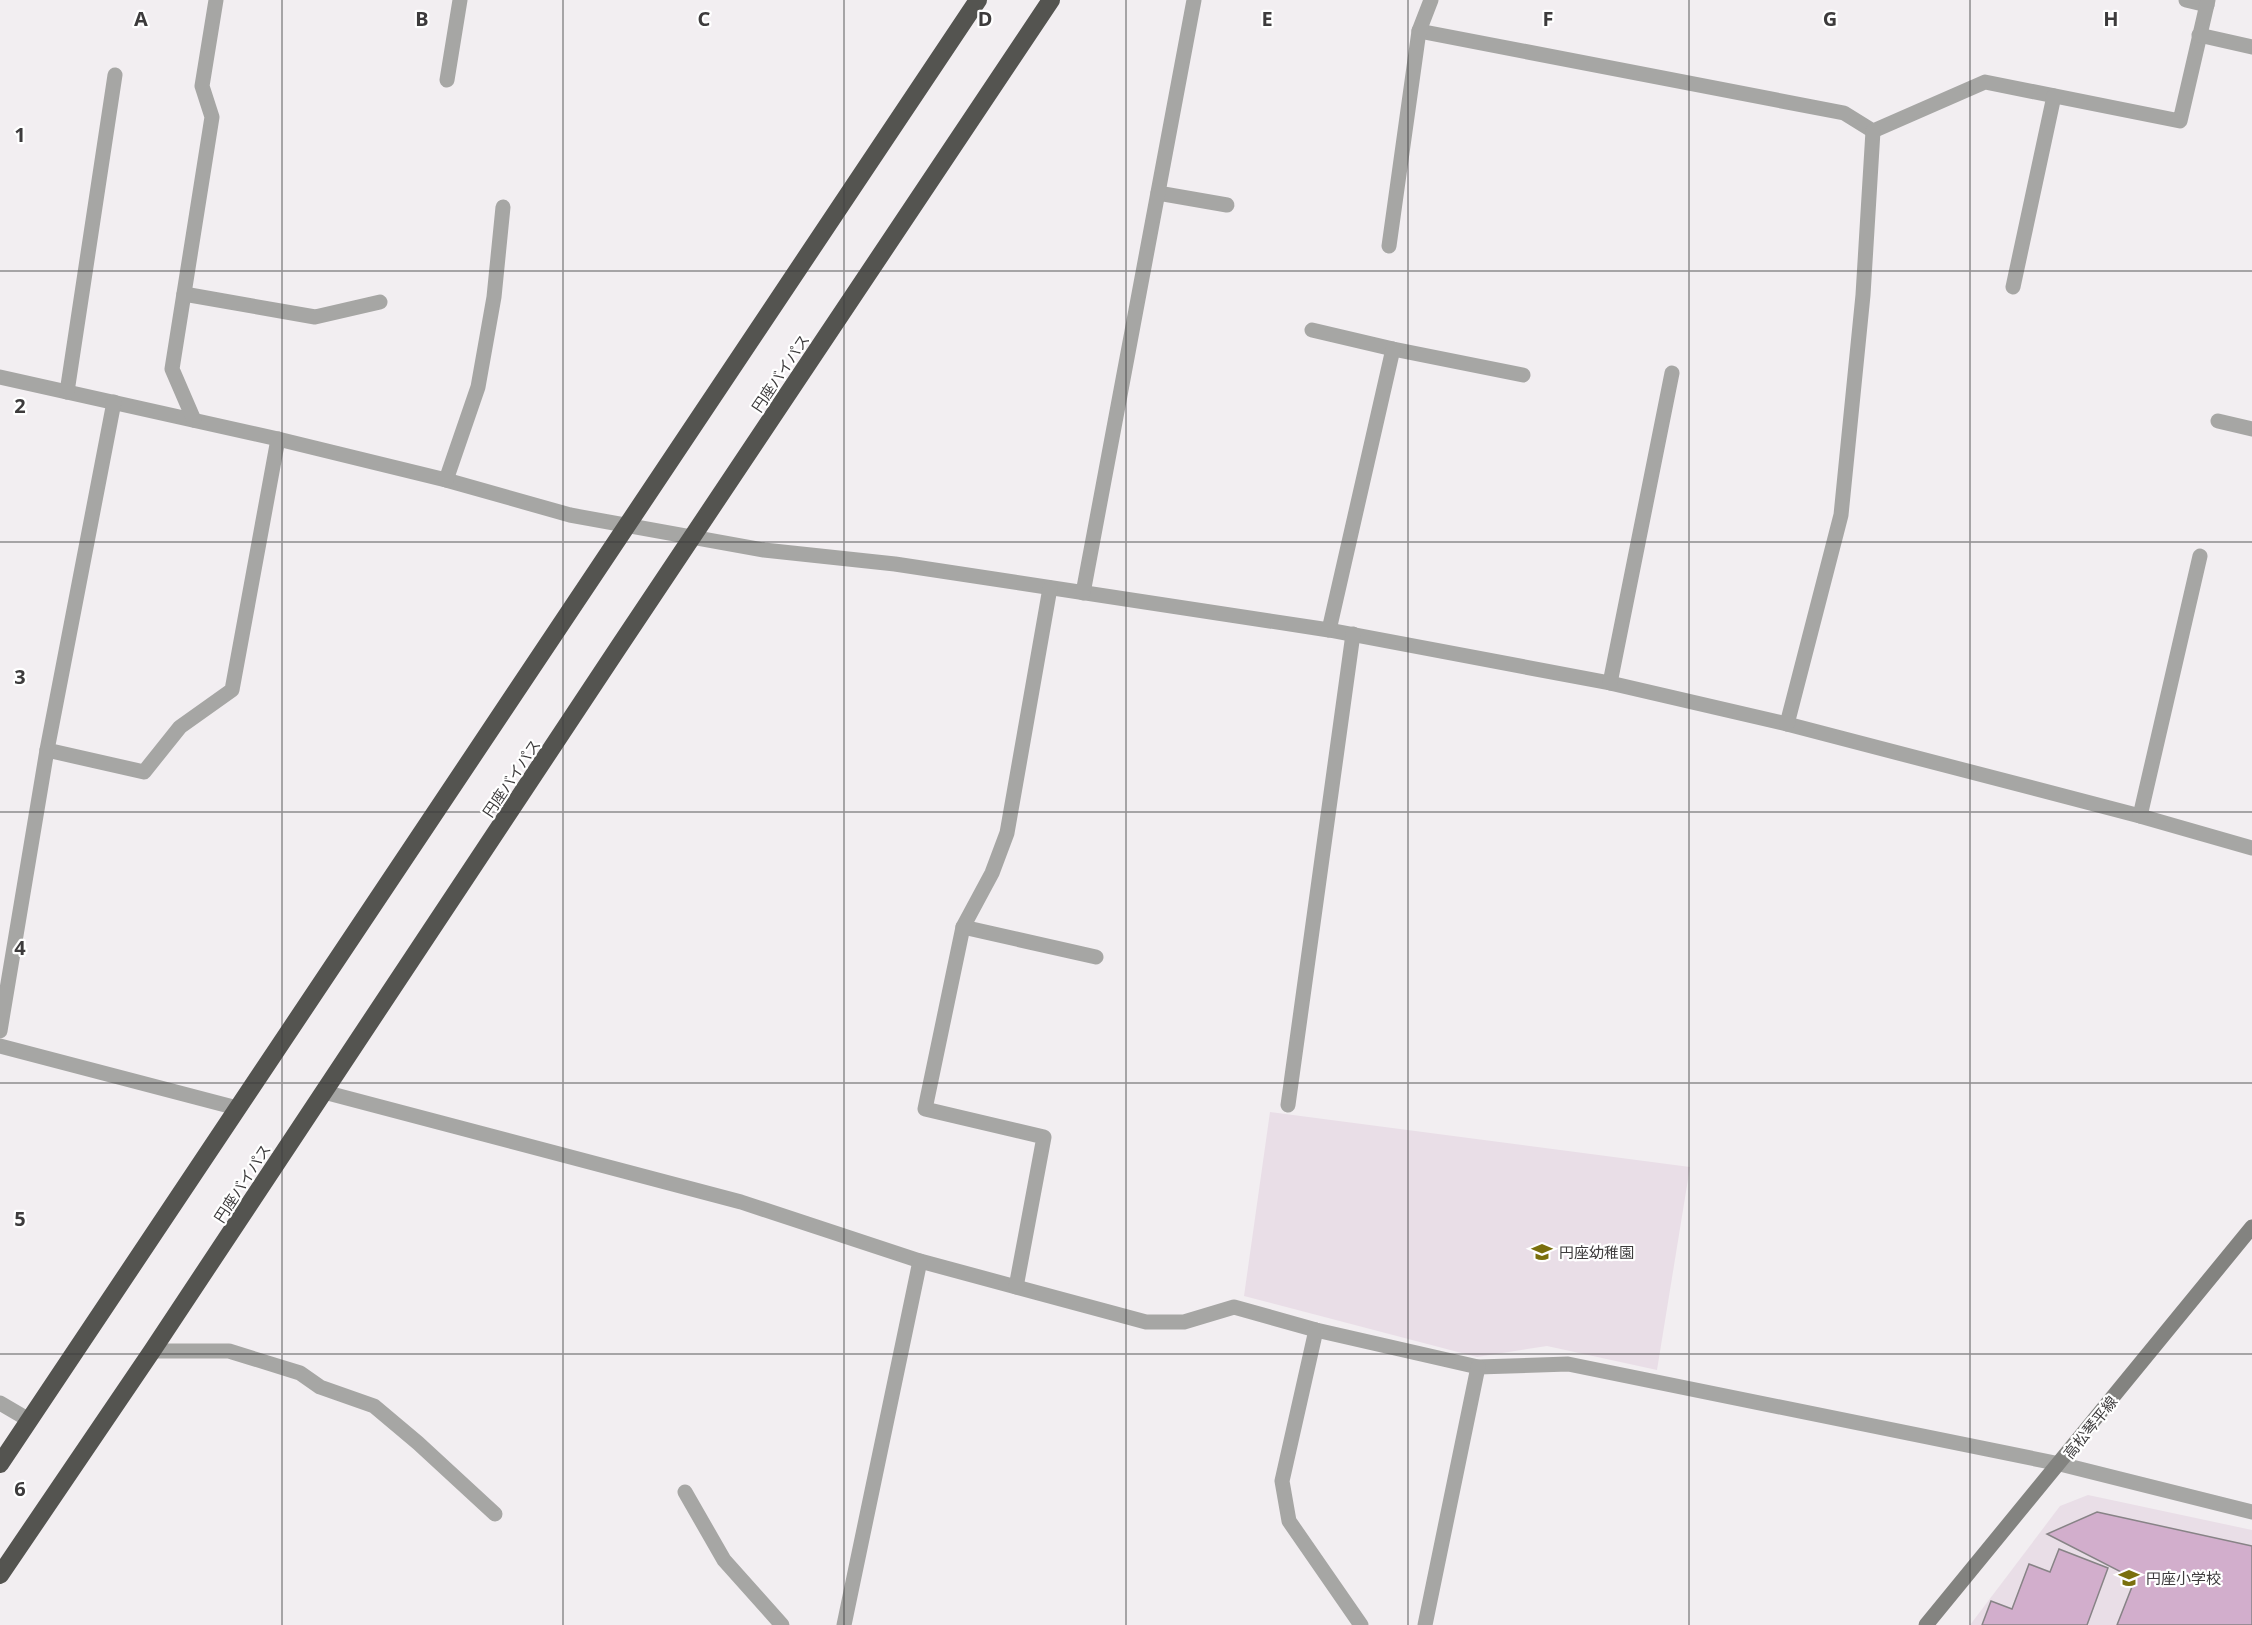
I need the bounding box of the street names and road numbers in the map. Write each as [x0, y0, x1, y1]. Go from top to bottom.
street label: 円座バイパス [747, 330, 813, 416]
street label: 円座バイパス [478, 735, 544, 821]
street label: 円座バイパス [209, 1140, 275, 1226]
street label: 高松琴平線 [2059, 1392, 2121, 1462]

